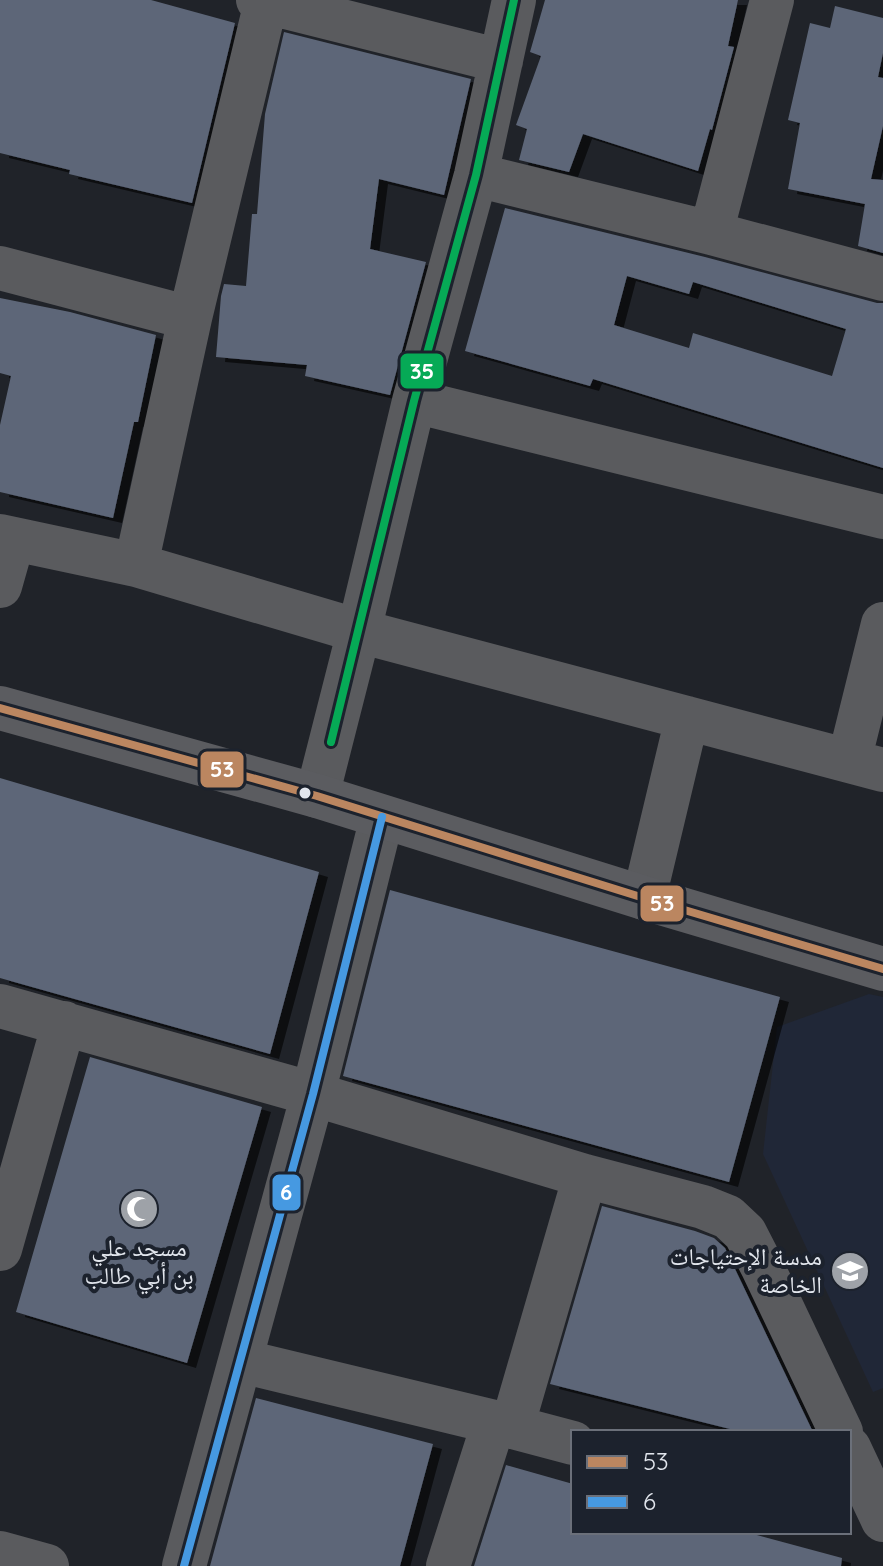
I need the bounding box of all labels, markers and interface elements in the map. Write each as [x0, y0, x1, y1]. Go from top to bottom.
line badge: 35 [399, 352, 445, 390]
text: 35 [410, 357, 434, 385]
line badge: 53 [199, 750, 245, 789]
text: 53 [210, 755, 234, 783]
unlabelled marker [297, 785, 313, 801]
line badge: 53 [639, 884, 685, 923]
text: 53 [650, 889, 674, 917]
line badge: 6 [271, 1173, 302, 1212]
text: 6 [280, 1178, 292, 1206]
mosque icon: مسجد علي بن أبي طالب [118, 1188, 160, 1230]
place label: مسجد علي بن أبي طالب [84, 1232, 194, 1295]
place label: مدسة الإحتياجات الخاصة [670, 1241, 822, 1299]
school or university icon: مدسة الإحتياجات الخاصة [829, 1250, 871, 1292]
legend [571, 1430, 851, 1534]
text: 53 [643, 1446, 669, 1476]
text: 6 [643, 1486, 656, 1516]

